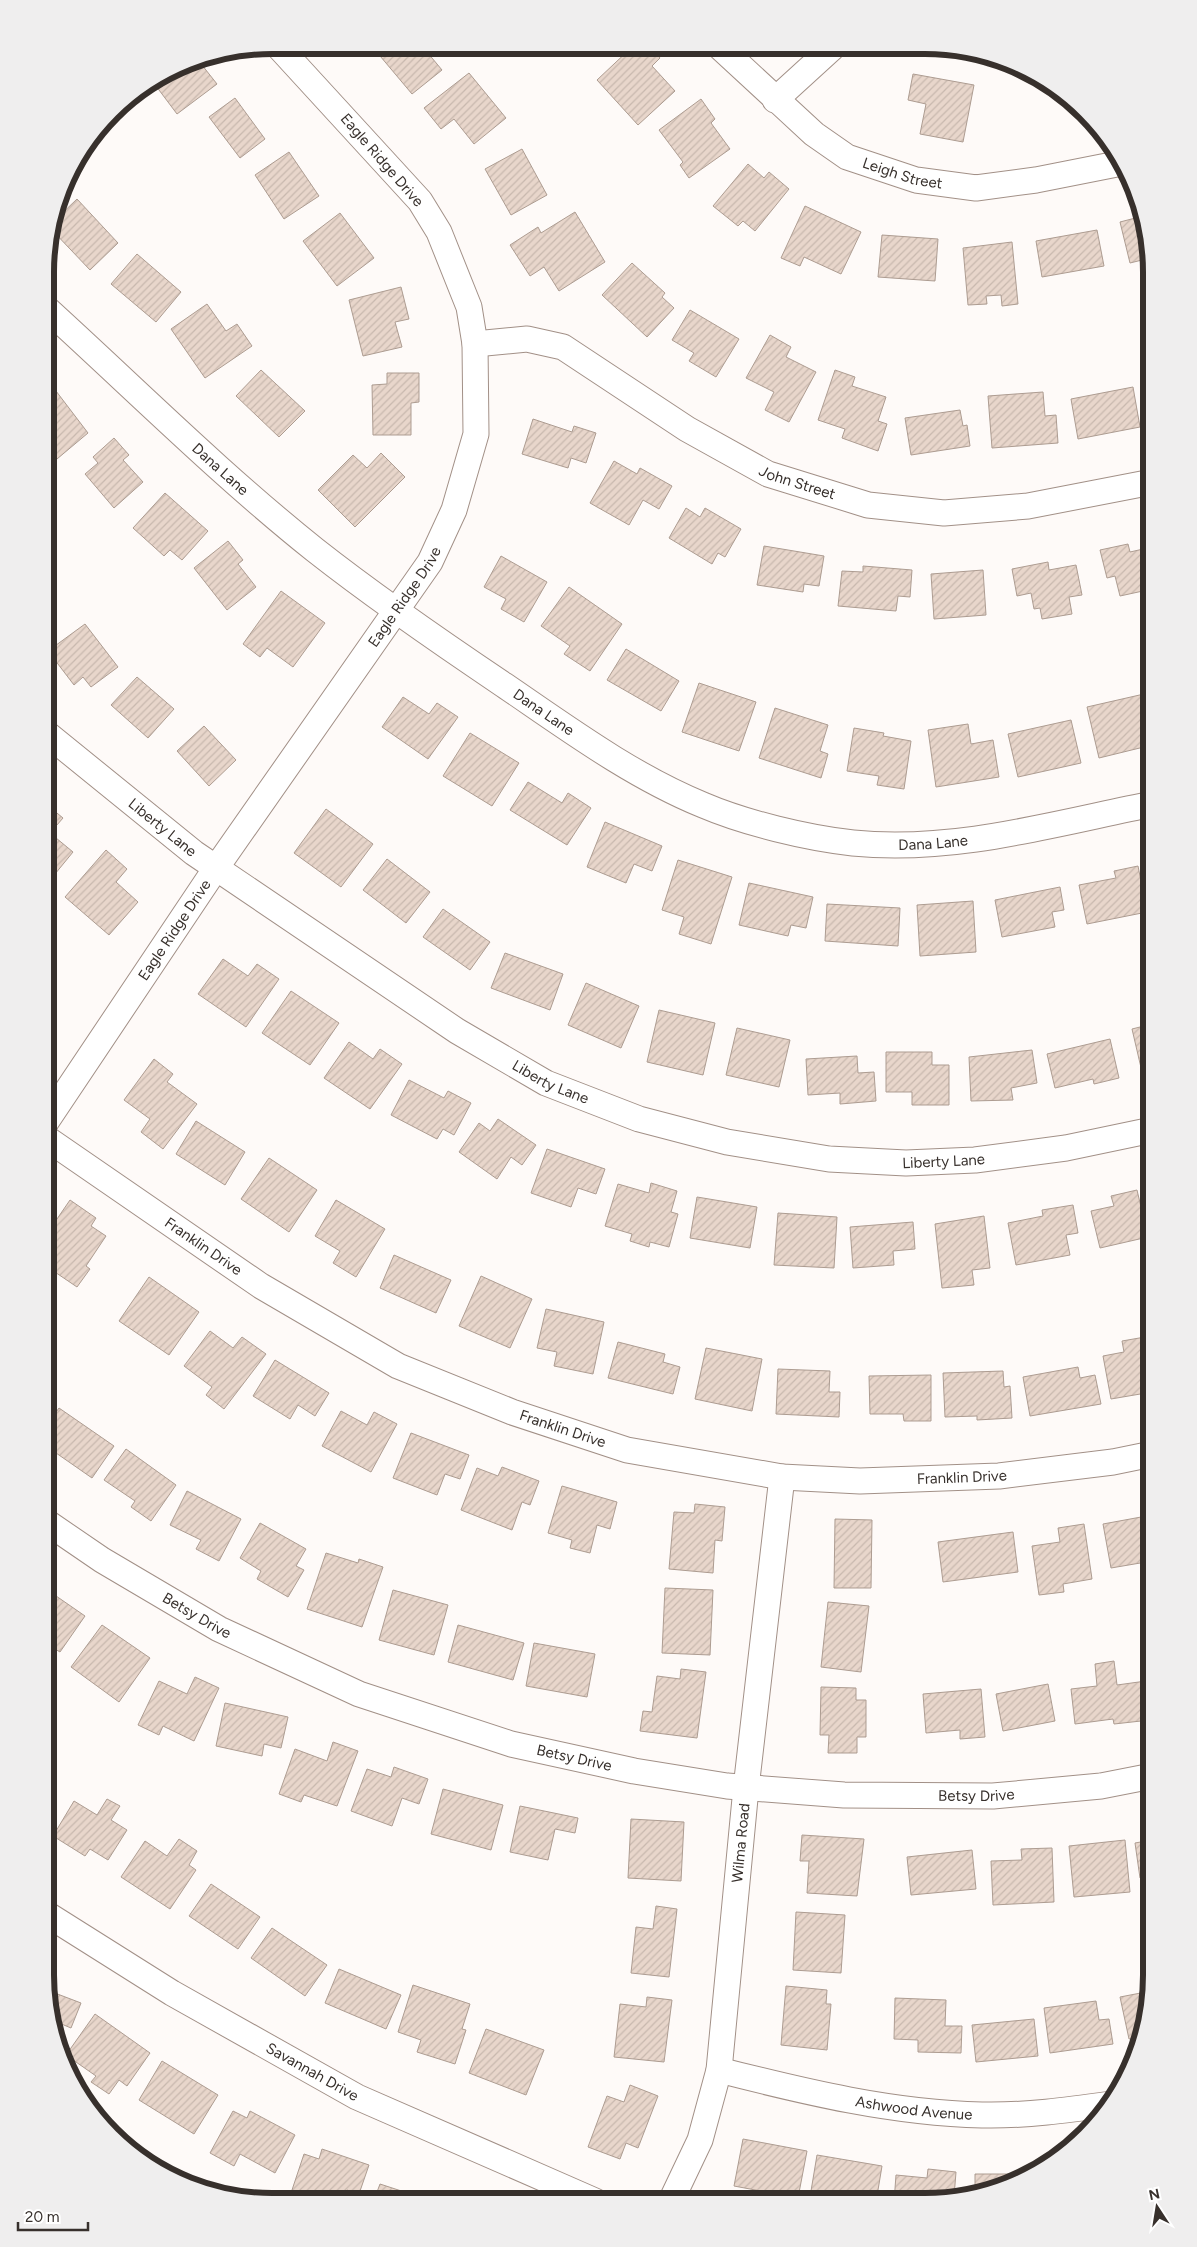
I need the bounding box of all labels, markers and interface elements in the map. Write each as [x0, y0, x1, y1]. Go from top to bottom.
street label: Eagle Ridge Drive [337, 110, 427, 210]
street label: Leigh Street [860, 154, 944, 192]
street label: Dana Lane [188, 439, 252, 499]
street label: John Street [756, 462, 838, 503]
street label: Eagle Ridge Drive [364, 544, 445, 651]
street label: Dana Lane [510, 685, 578, 739]
street label: Liberty Lane [125, 794, 200, 861]
street label: Dana Lane [898, 831, 969, 854]
street label: Eagle Ridge Drive [134, 876, 215, 984]
street label: Liberty Lane [509, 1056, 591, 1108]
street label: Liberty Lane [902, 1150, 986, 1172]
street label: Franklin Drive [161, 1213, 246, 1279]
street label: Franklin Drive [517, 1406, 608, 1451]
street label: Franklin Drive [916, 1466, 1008, 1488]
street label: Betsy Drive [159, 1589, 234, 1642]
street label: Betsy Drive [535, 1741, 613, 1775]
street label: Betsy Drive [938, 1785, 1015, 1805]
street label: Wilma Road [728, 1802, 753, 1884]
street label: Savannah Drive [263, 2039, 362, 2105]
street label: Ashwood Avenue [854, 2092, 973, 2124]
north arrow [1132, 2182, 1182, 2232]
text: N [1147, 2185, 1161, 2204]
scale bar [18, 2200, 88, 2232]
text: 20 m [25, 2208, 59, 2226]

